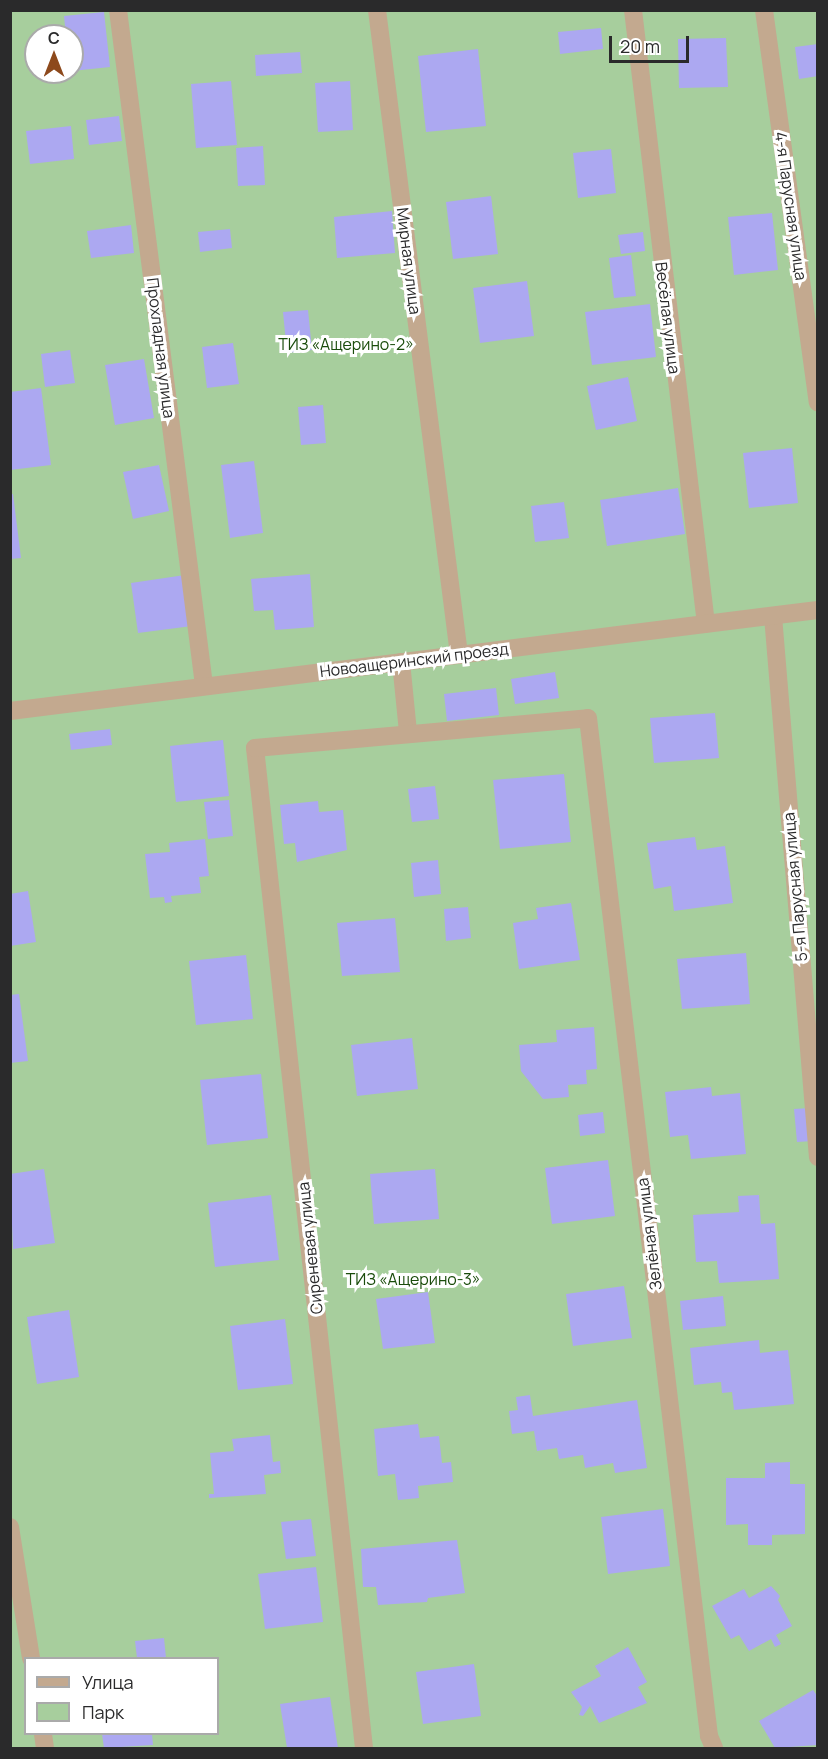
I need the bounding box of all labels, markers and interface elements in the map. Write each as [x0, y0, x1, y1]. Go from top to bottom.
north arrow [24, 24, 84, 84]
scale bar [612, 24, 692, 62]
text: С [48, 27, 60, 49]
text: 20 m [620, 34, 660, 58]
street label: 4-я Парусная улица [771, 130, 811, 282]
street label: Мирная улица [393, 206, 425, 316]
street label: Весёлая улица [652, 261, 684, 375]
street label: Прохладная улица [143, 277, 179, 419]
park label: ТИЗ «Ащерино-2» [278, 334, 414, 354]
street label: Новоащеринский проезд [319, 639, 509, 681]
street label: 5-я Парусная улица [779, 812, 811, 962]
street label: Зелёная улица [633, 1177, 665, 1291]
street label: Сиреневая улица [294, 1181, 326, 1315]
park label: ТИЗ «Ащерино-3» [346, 1269, 480, 1289]
legend [24, 1657, 219, 1735]
text: Улица [82, 1670, 134, 1694]
text: Парк [82, 1700, 124, 1724]

